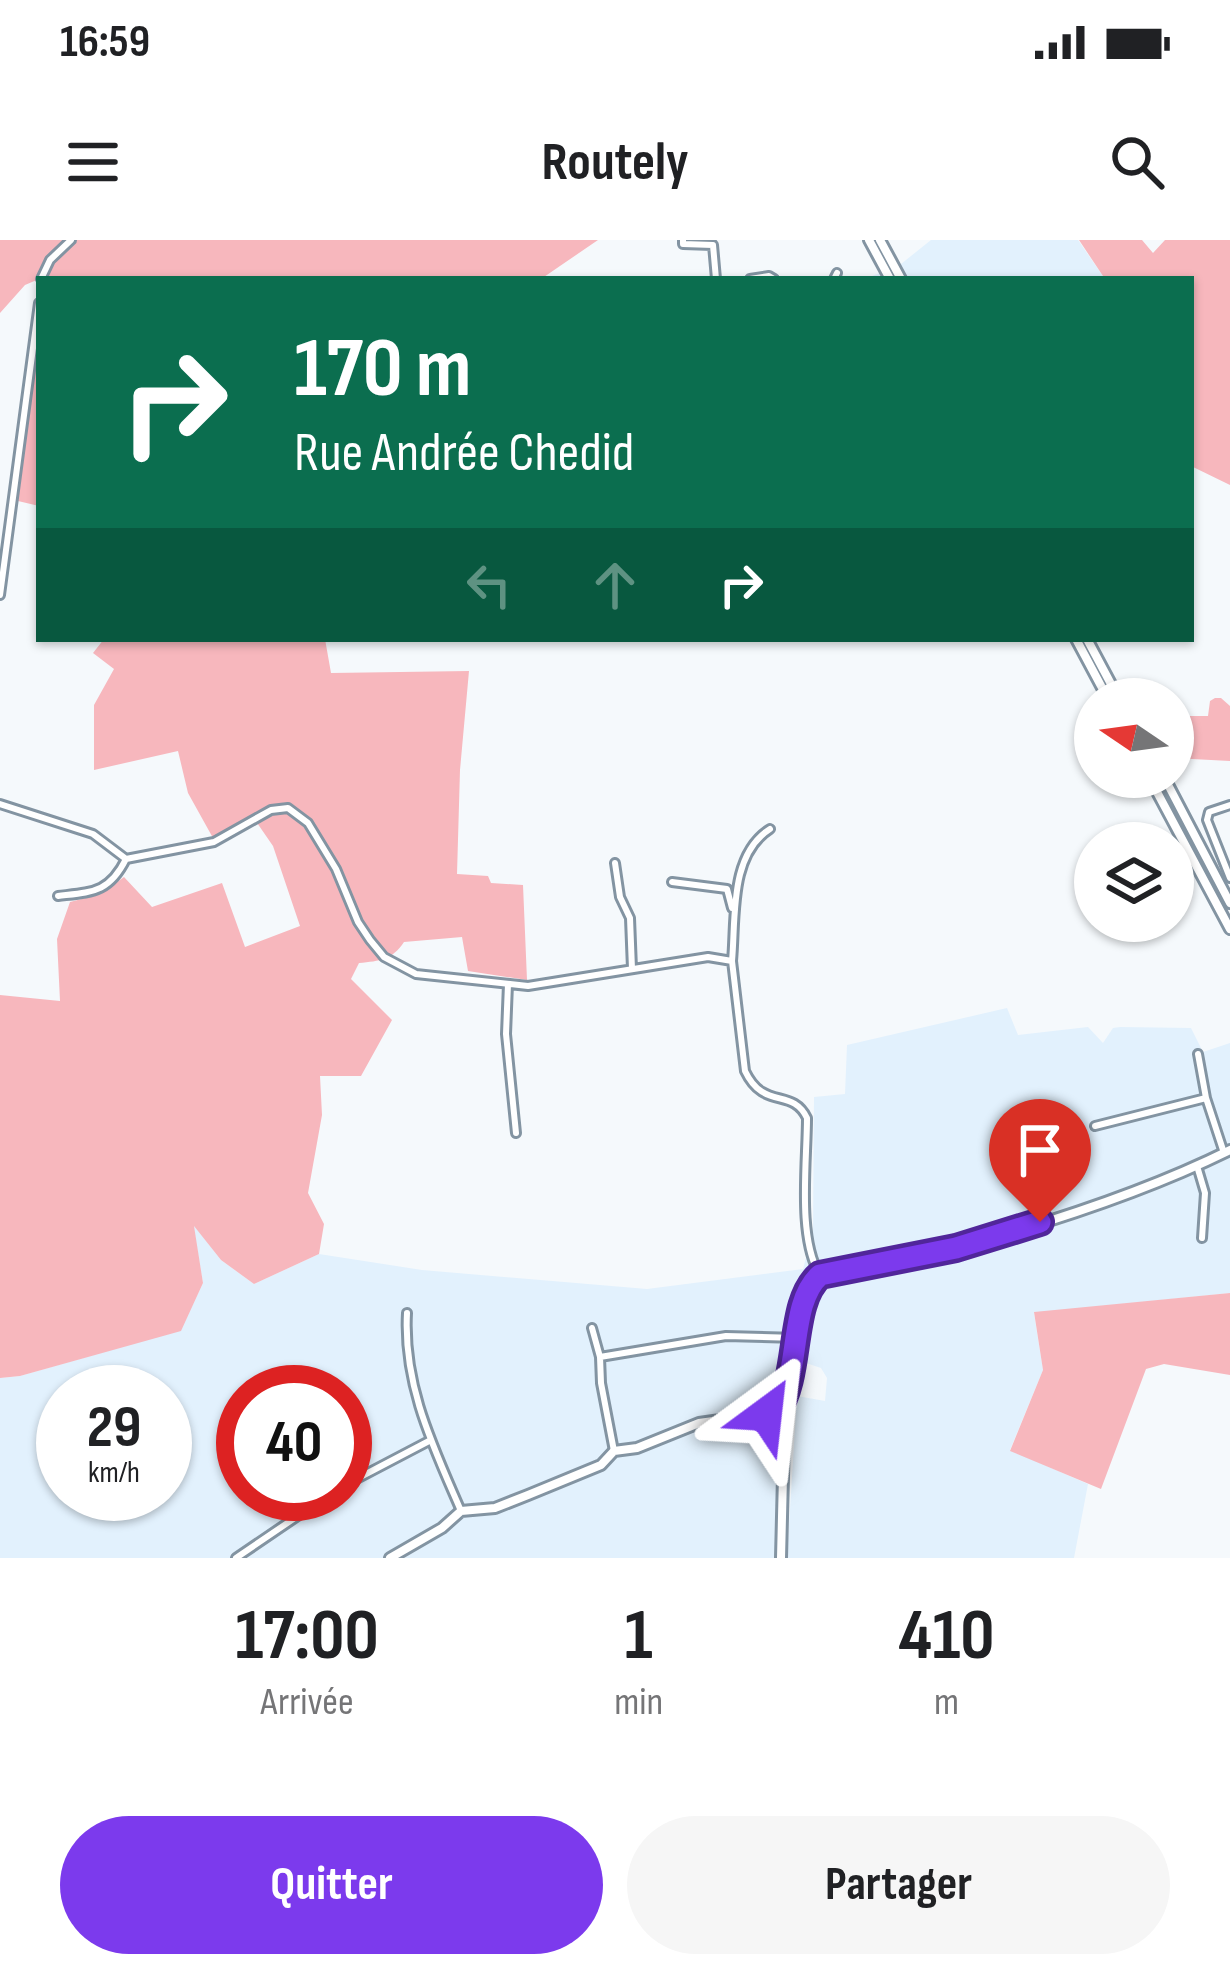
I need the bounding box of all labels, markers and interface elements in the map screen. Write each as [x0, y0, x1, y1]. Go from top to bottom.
text: 16:59 [60, 15, 150, 70]
icon: menu [60, 129, 126, 195]
icon: search [1104, 129, 1170, 195]
text: Routely [541, 130, 689, 195]
text: 170 m [294, 319, 471, 420]
icon: right [96, 324, 252, 480]
text: Rue Andrée Chedid [294, 421, 634, 486]
icon: left [456, 552, 522, 618]
icon: ahead [582, 552, 648, 618]
icon: right [708, 552, 774, 618]
north arrow [1074, 678, 1194, 798]
map controls [1074, 678, 1194, 942]
button: layers [1074, 822, 1194, 942]
pin [989, 1099, 1091, 1222]
icon: arrive [1007, 1117, 1073, 1183]
position arrow [703, 1351, 829, 1477]
speed limit sign: 40 [216, 1365, 372, 1521]
text: 29 [87, 1392, 141, 1464]
text: km/h [88, 1455, 140, 1491]
text: 17:00 [235, 1593, 379, 1680]
text: 1 [625, 1593, 653, 1680]
text: 410 [899, 1593, 995, 1680]
text: Arrivée [261, 1679, 354, 1726]
text: min [614, 1679, 663, 1726]
text: m [934, 1679, 959, 1726]
button: Quitter [60, 1816, 603, 1954]
button: Partager [627, 1816, 1170, 1954]

